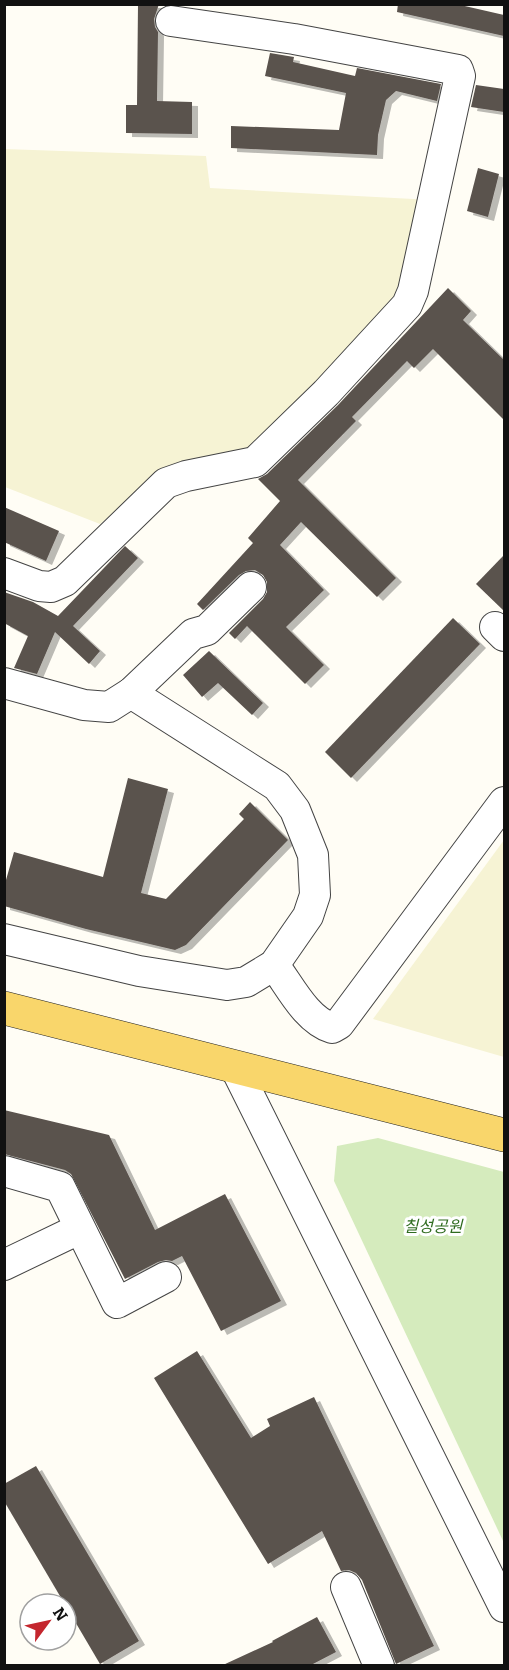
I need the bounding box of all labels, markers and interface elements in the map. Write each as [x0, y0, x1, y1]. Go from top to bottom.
park label: 칠성공원 [404, 1217, 464, 1236]
north arrow [18, 1592, 78, 1652]
text: N [49, 1604, 71, 1624]

